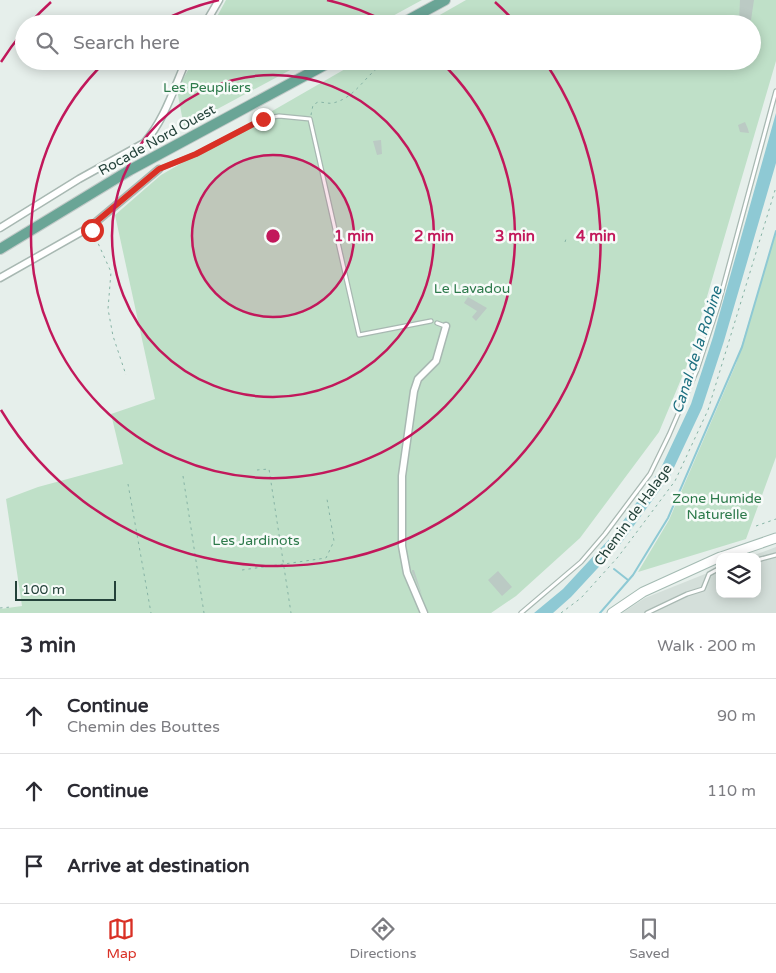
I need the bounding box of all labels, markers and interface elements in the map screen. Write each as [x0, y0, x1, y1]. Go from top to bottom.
search box [15, 15, 761, 70]
icon: search [33, 29, 61, 57]
text: Search here [73, 32, 180, 54]
park label: Les Peupliers [163, 79, 251, 96]
street label: Rocade Nord Ouest [96, 100, 219, 179]
route end [252, 108, 275, 131]
route start [81, 219, 104, 242]
centre of rings [264, 227, 282, 245]
text: 1 min [334, 227, 374, 245]
text: 2 min [414, 227, 454, 245]
text: 3 min [495, 227, 535, 245]
text: 4 min [576, 227, 616, 245]
park label: Le Lavadou [434, 280, 510, 297]
water label: Canal de la Robine [668, 283, 727, 416]
street label: Chemin de Halage [590, 461, 676, 569]
park label: Zone Humide Naturelle [672, 490, 762, 523]
park label: Les Jardinots [212, 532, 300, 549]
map controls [716, 553, 761, 598]
button: layers [716, 553, 761, 598]
scale bar [15, 578, 116, 601]
text: 100 m [22, 581, 65, 598]
text: 3 min [20, 633, 76, 658]
text: Walk · 200 m [657, 636, 756, 656]
text: Continue [67, 695, 149, 717]
icon: ahead [20, 702, 48, 730]
text: 90 m [717, 706, 756, 726]
text: Chemin des Bouttes [67, 717, 220, 737]
icon: ahead [20, 777, 48, 805]
text: Continue [67, 780, 149, 802]
text: 110 m [707, 781, 756, 801]
icon: arrive [20, 852, 48, 880]
text: Arrive at destination [67, 855, 250, 877]
tab: Map [106, 915, 137, 962]
tab: Directions [349, 915, 416, 962]
tab: Saved [629, 915, 670, 962]

